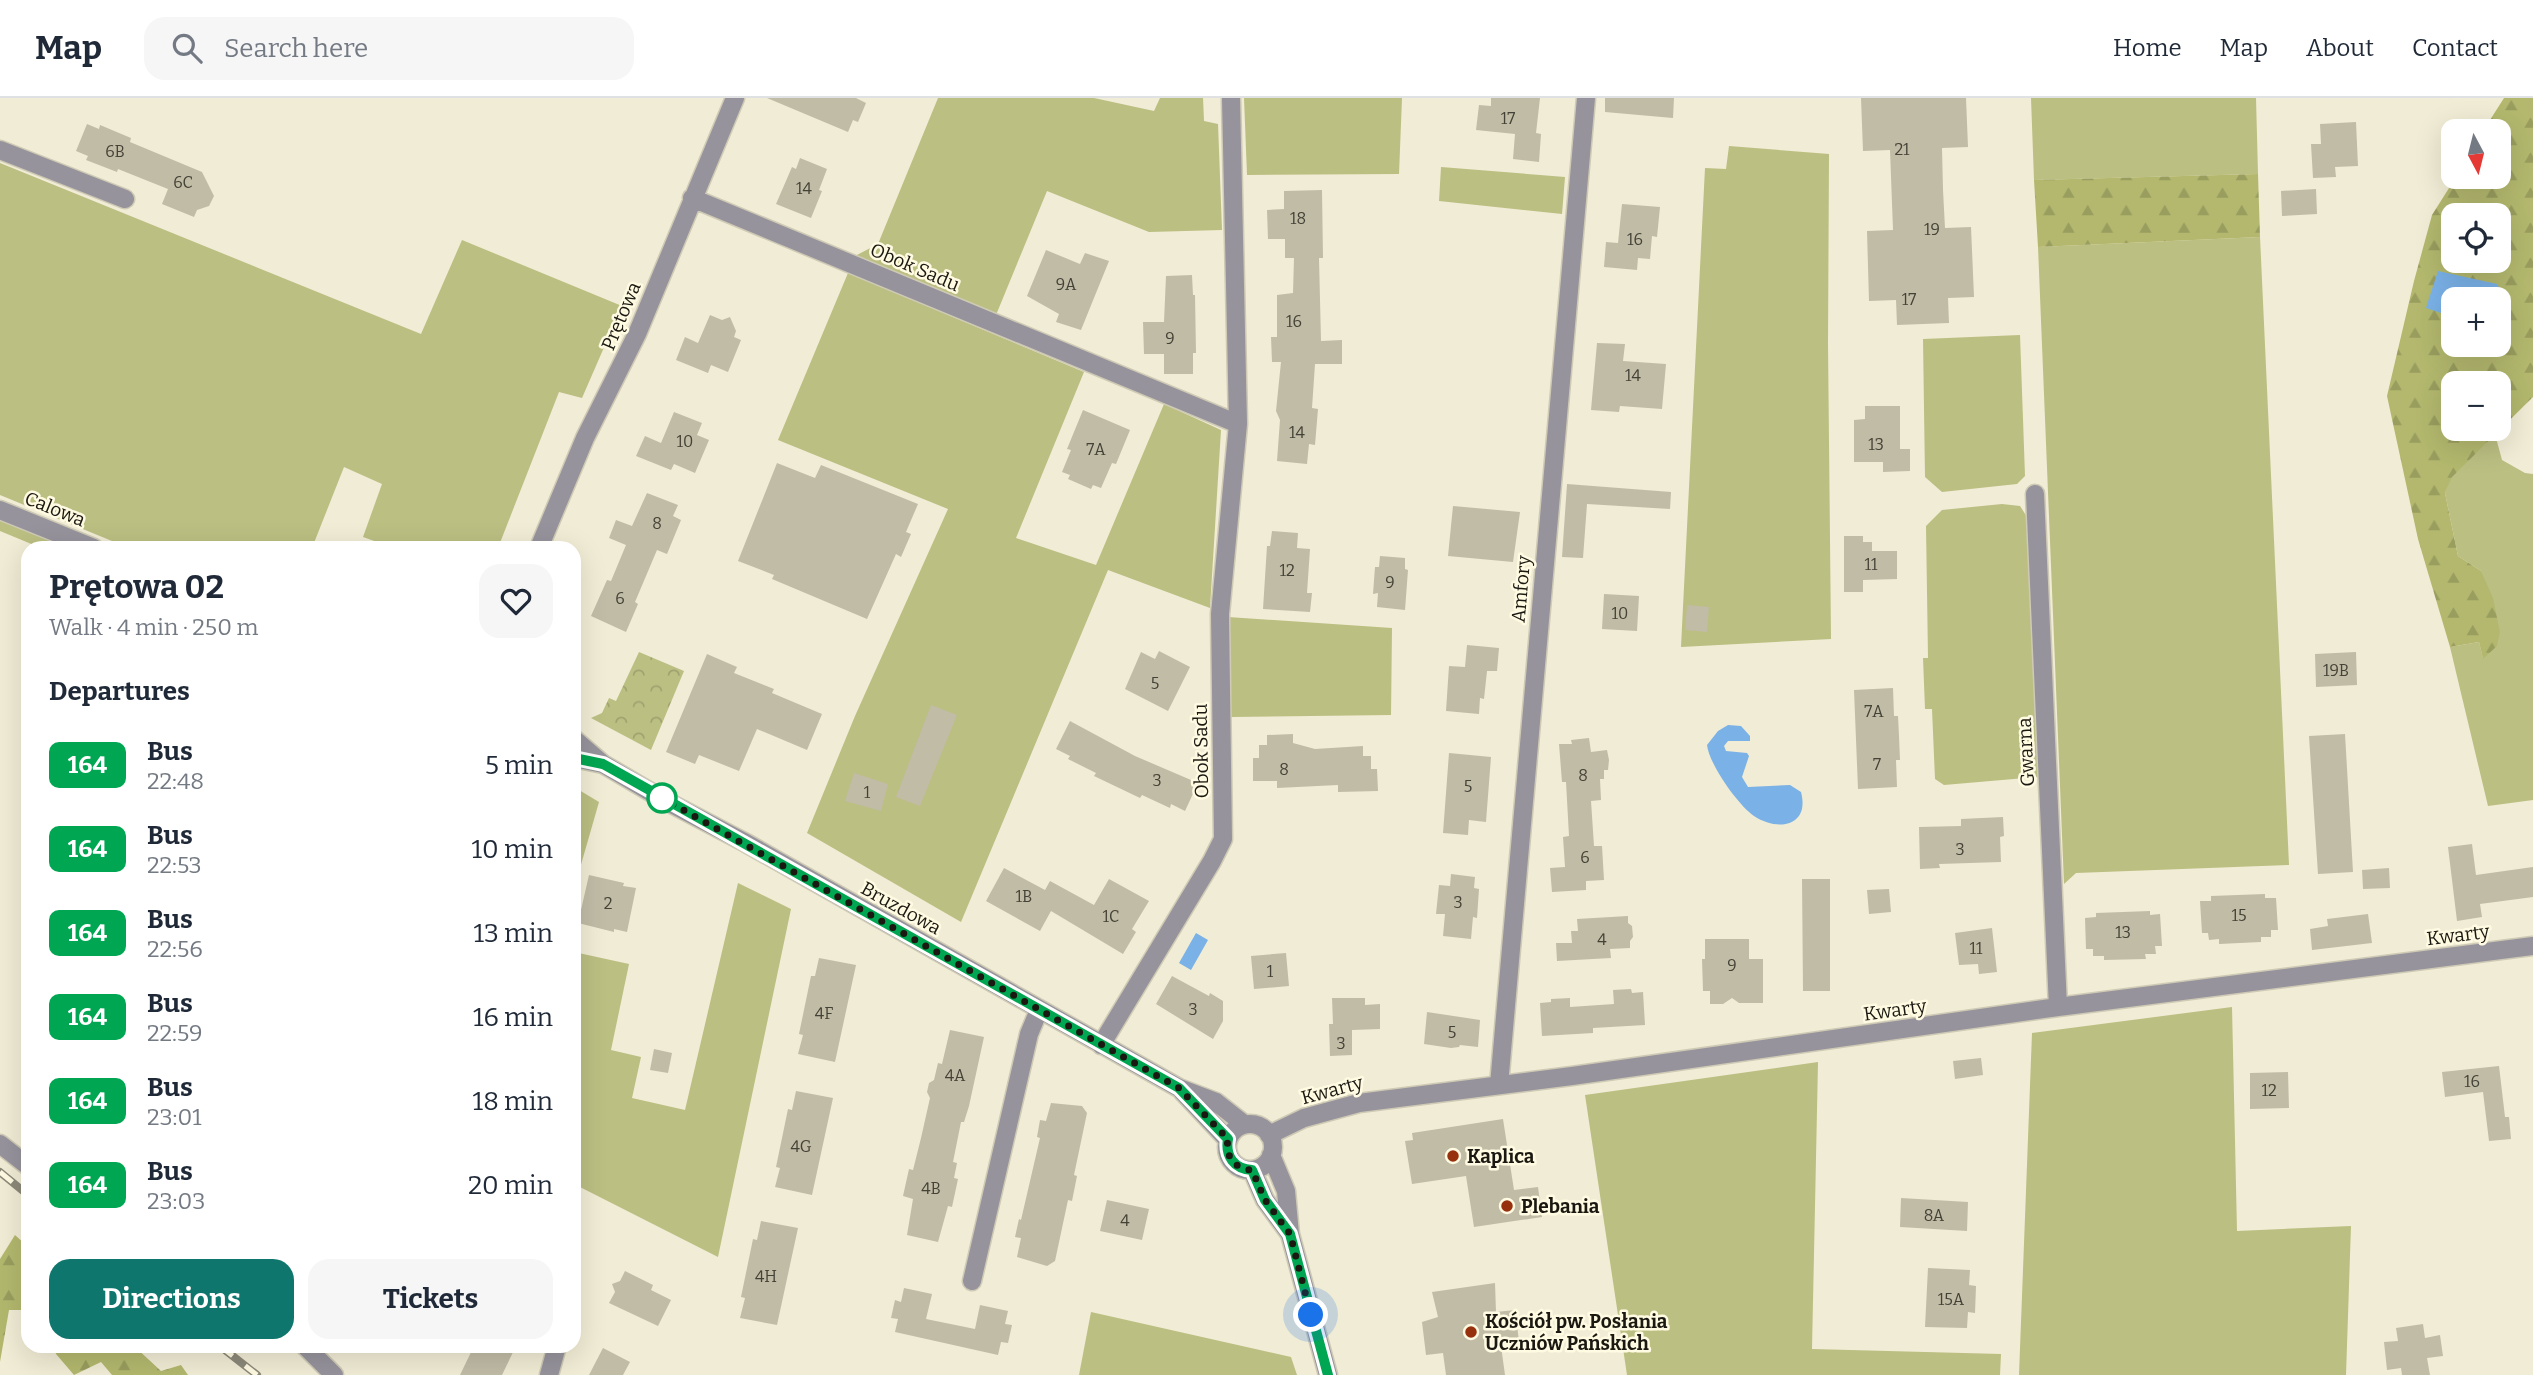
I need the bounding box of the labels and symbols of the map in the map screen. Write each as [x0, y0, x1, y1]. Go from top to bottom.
house number: 17 [1501, 109, 1515, 128]
north arrow [2441, 119, 2511, 189]
house number: 21 [1894, 140, 1910, 159]
house number: 6B [105, 142, 125, 161]
house number: 6C [173, 173, 193, 192]
house number: 14 [796, 179, 813, 198]
house number: 18 [1290, 209, 1306, 228]
house number: 19 [1924, 220, 1940, 239]
house number: 16 [1627, 230, 1643, 249]
street label: Obok Sadu [867, 238, 963, 296]
house number: 9A [1056, 275, 1077, 294]
street label: Prętowa [596, 278, 646, 354]
house number: 17 [1902, 290, 1916, 309]
house number: 16 [1286, 312, 1302, 331]
house number: 9 [1165, 329, 1175, 348]
house number: 14 [1625, 366, 1642, 385]
house number: 14 [1289, 423, 1306, 442]
house number: 10 [677, 432, 693, 451]
house number: 13 [1868, 435, 1884, 454]
house number: 7A [1086, 440, 1106, 459]
street label: Calowa [21, 486, 89, 532]
house number: 8 [652, 514, 662, 533]
street label: Amfory [1507, 554, 1535, 624]
house number: 11 [1865, 555, 1878, 574]
house number: 12 [1279, 561, 1295, 580]
house number: 9 [1385, 573, 1395, 592]
house number: 6 [615, 589, 625, 608]
house number: 10 [1612, 604, 1628, 623]
house number: 19B [2323, 661, 2349, 680]
house number: 5 [1151, 674, 1159, 693]
house number: 7A [1864, 702, 1884, 721]
street label: Obok Sadu [1189, 703, 1213, 799]
street label: Gwarna [2013, 716, 2039, 787]
house number: 7 [1873, 755, 1881, 774]
house number: 8 [1279, 760, 1289, 779]
house number: 8 [1578, 766, 1588, 785]
house number: 3 [1152, 771, 1162, 790]
house number: 5 [1464, 777, 1472, 796]
unlabelled marker [647, 783, 677, 813]
house number: 1 [864, 783, 871, 802]
house number: 3 [1955, 840, 1965, 859]
house number: 6 [1580, 848, 1590, 867]
street label: Bruzdowa [857, 877, 946, 940]
house number: 1B [1016, 887, 1032, 906]
house number: 3 [1453, 893, 1463, 912]
house number: 2 [604, 894, 612, 913]
house number: 15 [2231, 906, 2247, 925]
house number: 1C [1103, 907, 1119, 926]
street label: Kwarty [2425, 920, 2492, 950]
house number: 13 [2115, 923, 2131, 942]
house number: 4 [1597, 930, 1607, 949]
house number: 11 [1970, 939, 1983, 958]
house number: 9 [1727, 956, 1737, 975]
house number: 1 [1267, 962, 1274, 981]
street label: Kwarty [1862, 994, 1929, 1026]
house number: 3 [1188, 1000, 1198, 1019]
house number: 4F [815, 1004, 833, 1023]
house number: 5 [1448, 1023, 1456, 1042]
house number: 3 [1336, 1034, 1346, 1053]
house number: 4A [945, 1066, 966, 1085]
street label: Kwarty [1298, 1070, 1366, 1109]
house number: 16 [2464, 1072, 2480, 1091]
house number: 12 [2261, 1081, 2277, 1100]
house number: 4G [790, 1137, 812, 1156]
place label: Kaplica [1467, 1145, 1535, 1168]
marker: Kaplica [1445, 1148, 1461, 1164]
house number: 4B [921, 1179, 941, 1198]
place label: Plebania [1521, 1195, 1600, 1218]
marker: Plebania [1499, 1198, 1515, 1214]
house number: 8A [1924, 1206, 1945, 1225]
house number: 4 [1120, 1211, 1130, 1230]
house number: 4H [755, 1267, 777, 1286]
house number: 15A [1938, 1290, 1965, 1309]
your location [1293, 1297, 1328, 1332]
place label: Kościół pw. Posłania Uczniów Pańskich [1485, 1310, 1668, 1355]
marker: Kościół pw. Posłania Uczniów Pańskich [1463, 1324, 1479, 1340]

